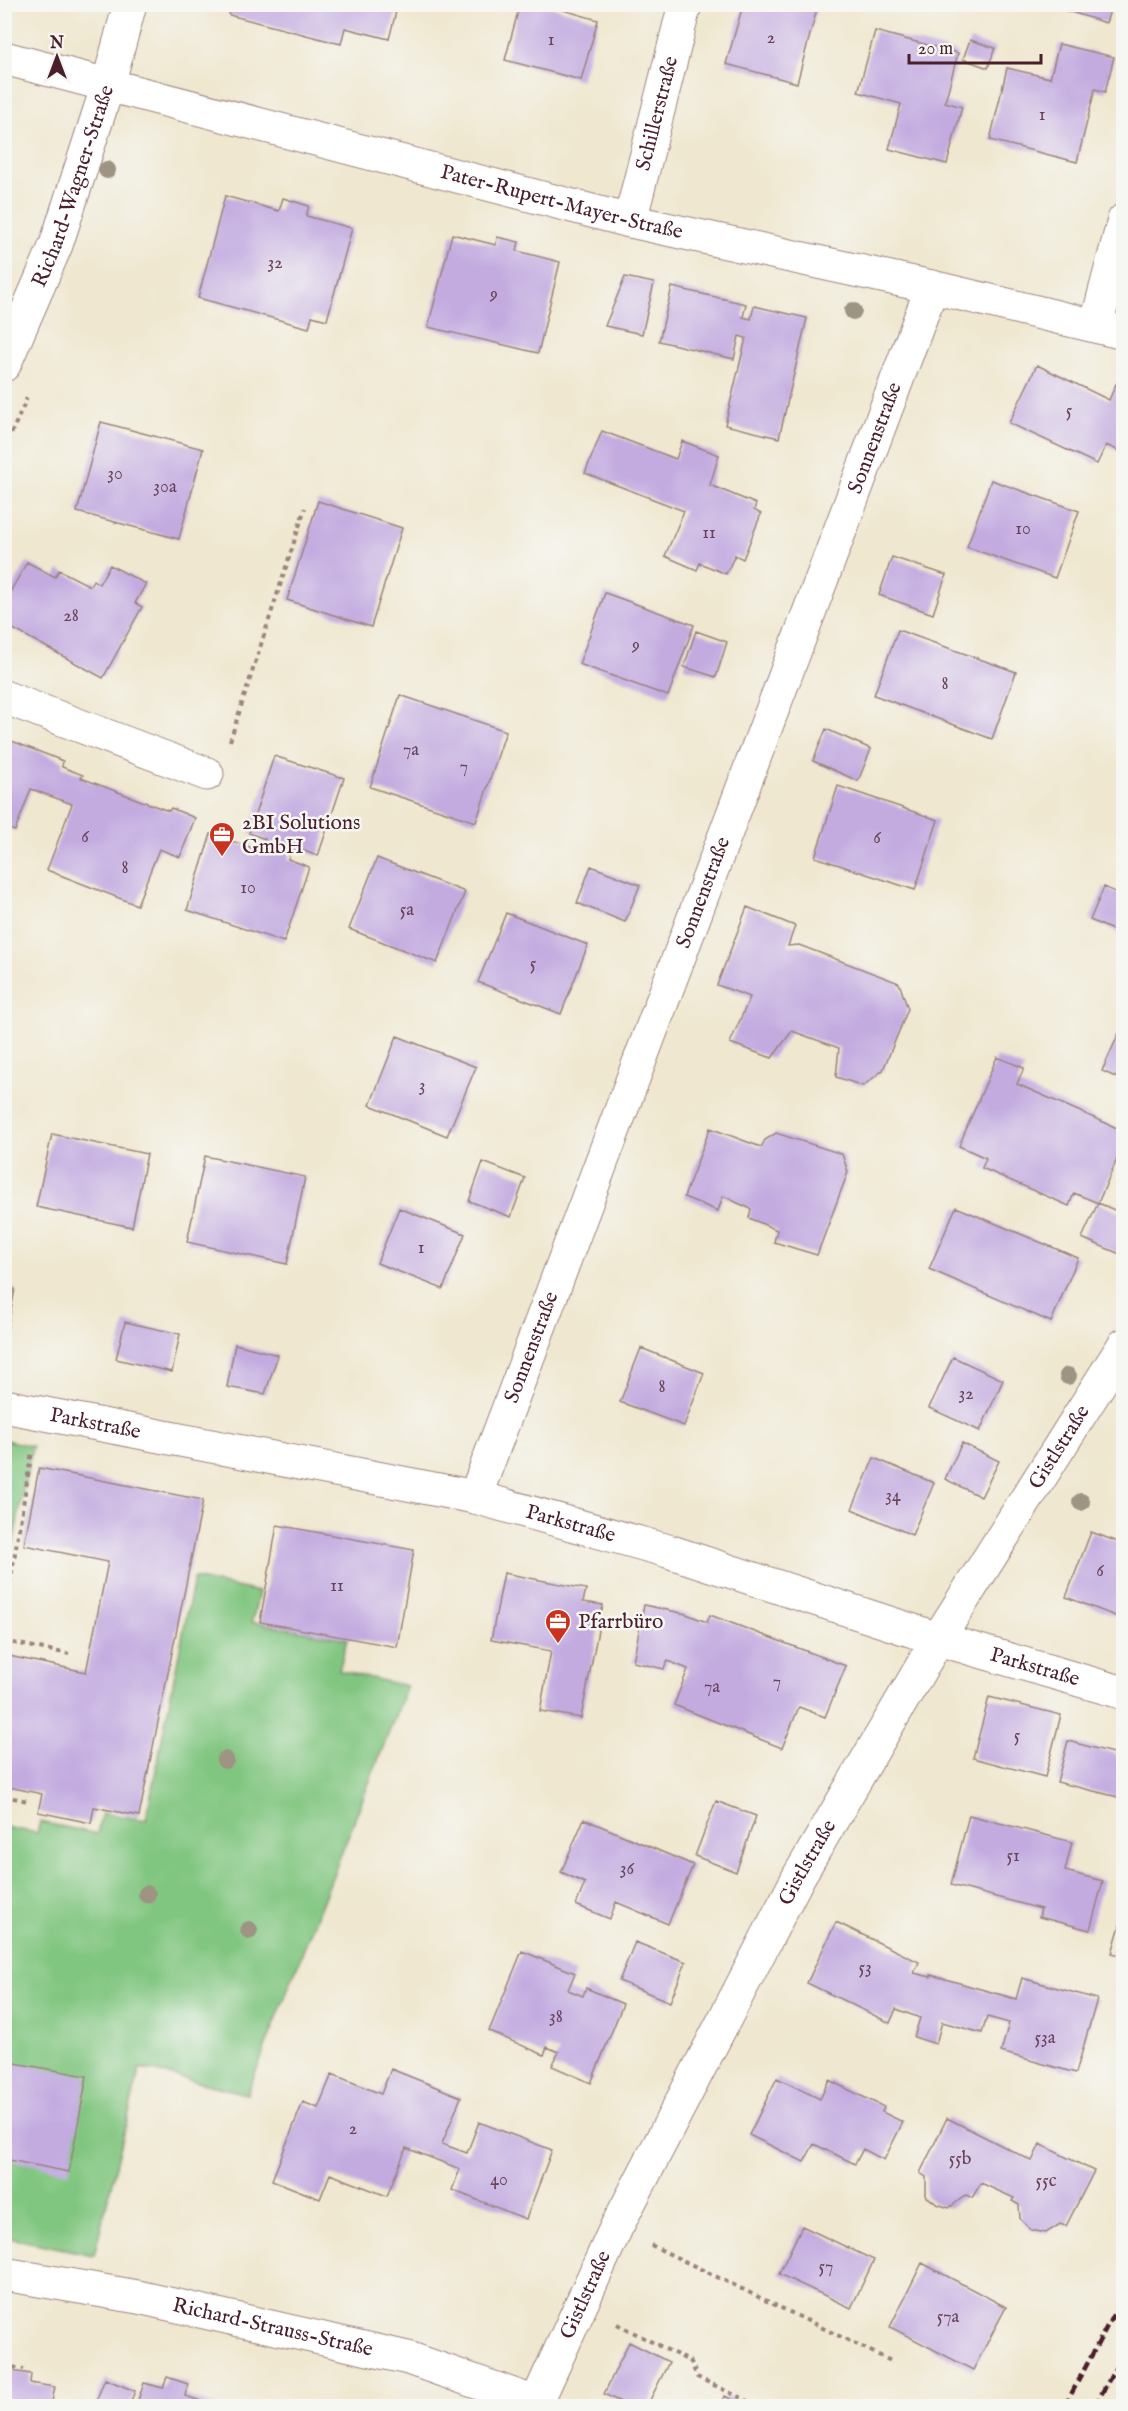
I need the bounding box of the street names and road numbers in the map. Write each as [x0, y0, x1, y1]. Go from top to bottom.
street label: Schillerstraße [630, 53, 685, 174]
street label: Richard-Wagner-Straße [26, 81, 121, 292]
street label: Pater-Rupert-Mayer-Straße [438, 159, 686, 246]
street label: Sonnenstraße [842, 378, 908, 498]
street label: Sonnenstraße [670, 833, 737, 952]
street label: Sonnenstraße [498, 1287, 565, 1407]
street label: Gistlstraße [1023, 1400, 1096, 1494]
street label: Parkstraße [48, 1402, 143, 1446]
street label: Parkstraße [523, 1498, 619, 1549]
street label: Parkstraße [987, 1641, 1083, 1693]
street label: Gistlstraße [772, 1815, 843, 1910]
street label: Gistlstraße [554, 2246, 618, 2344]
street label: Richard-Strauss-Straße [170, 2292, 376, 2363]

